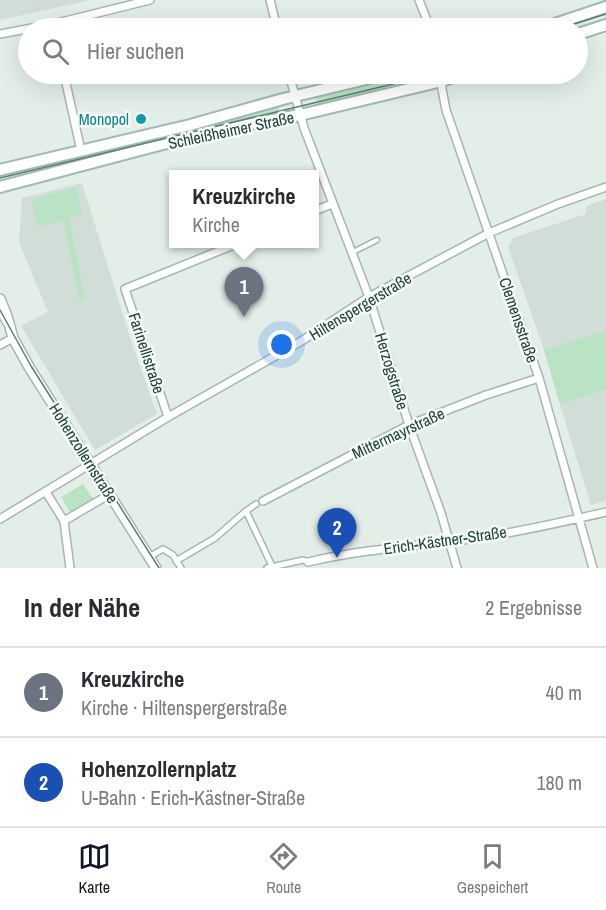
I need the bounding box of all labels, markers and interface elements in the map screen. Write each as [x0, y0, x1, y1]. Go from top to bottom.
search box [18, 18, 588, 84]
icon: search [39, 35, 72, 68]
text: Hier suchen [87, 36, 184, 66]
street label: Schleißheimer Straße [166, 106, 296, 154]
place label: Monopol [79, 108, 129, 130]
marker: Monopol [134, 112, 148, 126]
popup [169, 170, 319, 248]
text: Kreuzkirche [192, 181, 296, 211]
text: Kirche [192, 211, 240, 238]
street label: Hiltenspergerstraße [305, 267, 415, 345]
pin: 1 [224, 268, 264, 317]
street label: Clemensstraße [494, 274, 544, 366]
street label: Farinellistraße [124, 310, 170, 396]
your location [267, 330, 296, 359]
street label: Herzogstraße [370, 330, 414, 412]
street label: Hohenzollernstraße [44, 399, 124, 507]
street label: Mittermayrstraße [348, 402, 448, 464]
pin: 2 [318, 508, 356, 558]
street label: Erich-Kästner-Straße [382, 520, 508, 560]
text: In der Nähe [24, 590, 140, 625]
text: 2 Ergebnisse [485, 594, 582, 621]
text: Kreuzkirche [81, 664, 184, 694]
text: 1 [39, 679, 48, 706]
text: 40 m [546, 679, 582, 706]
text: Kirche · Hiltenspergerstraße [81, 694, 287, 721]
text: Hohenzollernplatz [81, 754, 236, 784]
text: 2 [39, 769, 48, 796]
text: 180 m [536, 769, 582, 796]
text: U-Bahn · Erich-Kästner-Straße [81, 784, 305, 811]
tab: Karte [78, 840, 111, 898]
tab: Route [266, 840, 301, 898]
tab: Gespeichert [457, 840, 528, 898]

